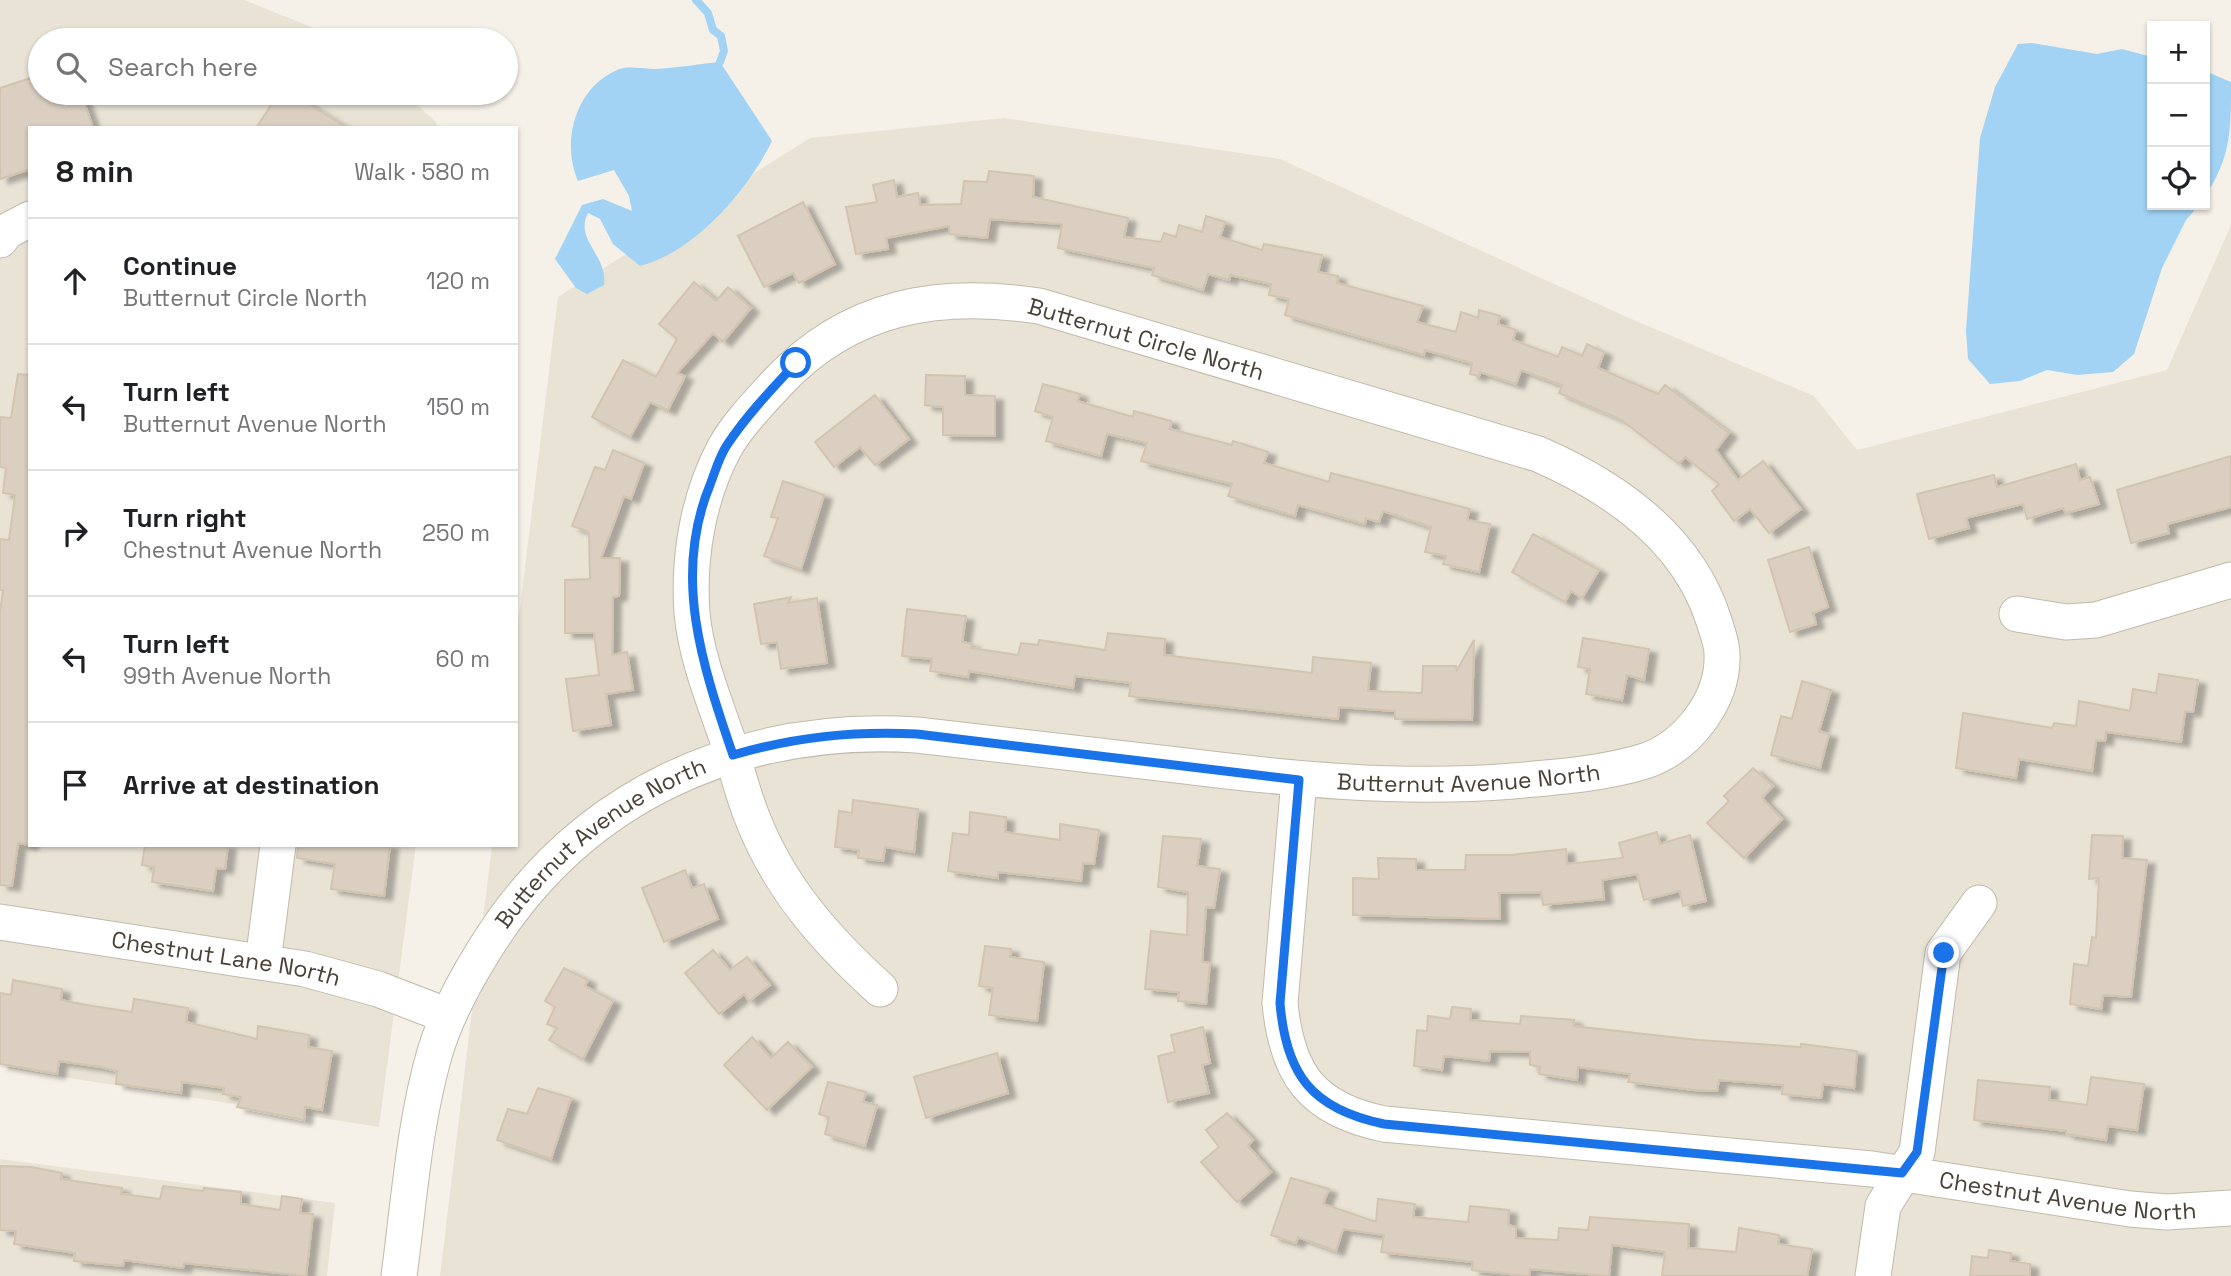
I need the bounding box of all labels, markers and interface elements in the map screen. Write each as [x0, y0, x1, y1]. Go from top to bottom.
map controls [2147, 21, 2210, 210]
button: + [2147, 21, 2210, 84]
search box [28, 28, 518, 105]
icon: search [52, 48, 90, 86]
text: Search here [108, 50, 258, 84]
button: − [2147, 84, 2210, 147]
button: locate [2147, 147, 2210, 210]
text: 8 min [56, 152, 134, 191]
text: Walk · 580 m [354, 157, 490, 187]
text: Continue [123, 249, 237, 283]
icon: ahead [56, 262, 94, 300]
text: 120 m [426, 266, 490, 296]
text: Butternut Circle North [123, 283, 367, 313]
street label: Butternut Circle North [1024, 291, 1268, 387]
route start [780, 347, 811, 378]
text: Turn left [123, 375, 230, 409]
icon: left [56, 388, 94, 426]
text: 150 m [426, 392, 490, 422]
text: Butternut Avenue North [123, 409, 387, 439]
text: Turn right [123, 501, 247, 535]
icon: right [56, 514, 94, 552]
text: 250 m [422, 518, 490, 548]
text: Chestnut Avenue North [123, 535, 382, 565]
text: Turn left [123, 627, 230, 661]
icon: left [56, 640, 94, 678]
text: 60 m [435, 644, 490, 674]
text: 99th Avenue North [123, 661, 331, 691]
street label: Butternut Avenue North [488, 751, 710, 934]
street label: Butternut Avenue North [1336, 757, 1602, 799]
icon: arrive [56, 766, 94, 804]
text: Arrive at destination [123, 768, 380, 802]
street label: Chestnut Lane North [109, 924, 344, 993]
route end [1928, 937, 1959, 968]
street label: Chestnut Avenue North [1937, 1165, 2197, 1227]

